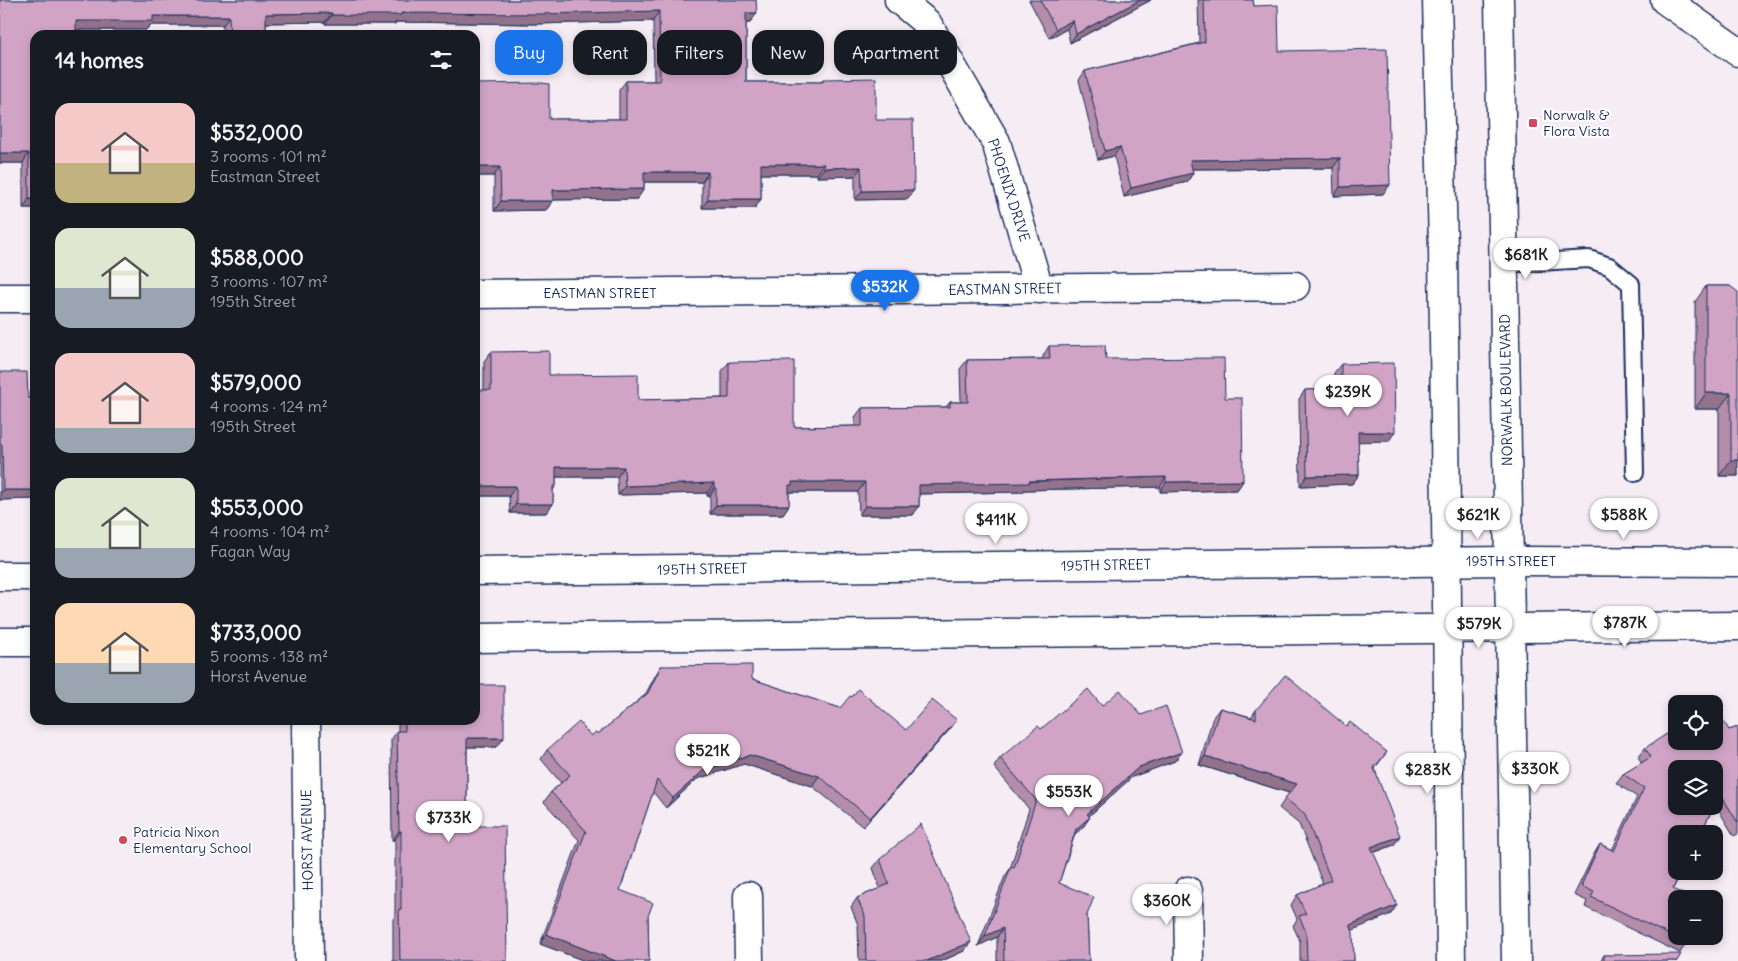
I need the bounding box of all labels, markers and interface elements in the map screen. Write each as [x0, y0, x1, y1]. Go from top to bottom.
chip: Buy [495, 30, 563, 75]
chip: Rent [573, 30, 647, 75]
chip: Filters [657, 30, 742, 75]
chip: New [752, 30, 824, 75]
chip: Apartment [834, 30, 957, 75]
icon: filters [427, 46, 455, 74]
text: 14 homes [55, 47, 144, 74]
place label: Norwalk & Flora Vista [1543, 106, 1610, 140]
marker: Norwalk & Flora Vista [1527, 117, 1539, 129]
text: $532,000 [210, 119, 303, 146]
icon: home [95, 123, 155, 183]
street label: PHOENIX DRIVE [984, 136, 1034, 244]
text: 3 rooms · 101 m² [210, 146, 327, 166]
text: Eastman Street [210, 166, 320, 186]
pin: $681K [1491, 238, 1561, 280]
text: $588,000 [210, 244, 304, 271]
text: $681K [1504, 244, 1548, 264]
icon: home [95, 248, 155, 308]
pin: $532K [850, 270, 920, 312]
text: 3 rooms · 107 m² [210, 271, 328, 291]
text: $532K [862, 276, 908, 296]
street label: EASTMAN STREET [948, 279, 1062, 299]
street label: EASTMAN STREET [543, 284, 657, 302]
text: 195th Street [210, 291, 296, 311]
street label: NORWALK BOULEVARD [1496, 314, 1516, 466]
text: $579,000 [210, 369, 302, 396]
icon: home [95, 373, 155, 433]
pin: $239K [1313, 374, 1383, 417]
text: $239K [1325, 381, 1371, 401]
text: 4 rooms · 124 m² [210, 396, 328, 416]
text: 195th Street [210, 416, 296, 436]
text: $553,000 [210, 494, 304, 521]
icon: home [95, 498, 155, 558]
pin: $621K [1443, 498, 1513, 540]
pin: $588K [1589, 498, 1659, 540]
pin: $411K [961, 502, 1031, 545]
text: $621K [1456, 504, 1500, 524]
text: $588K [1601, 504, 1647, 524]
text: $411K [976, 509, 1016, 529]
text: 4 rooms · 104 m² [210, 521, 330, 541]
text: Fagan Way [210, 541, 291, 561]
street label: 195TH STREET [1466, 552, 1556, 570]
street label: 195TH STREET [1061, 555, 1151, 575]
street label: 195TH STREET [657, 559, 747, 579]
pin: $579K [1444, 606, 1514, 649]
pin: $787K [1590, 606, 1660, 648]
text: $787K [1603, 612, 1647, 632]
text: $579K [1457, 613, 1502, 633]
text: $733,000 [210, 619, 302, 646]
icon: home [95, 623, 155, 683]
text: 5 rooms · 138 m² [210, 646, 328, 666]
text: Horst Avenue [210, 666, 307, 686]
map controls [1668, 695, 1723, 945]
button: locate [1668, 695, 1723, 750]
pin: $521K [673, 734, 743, 776]
text: $521K [686, 740, 730, 760]
pin: $283K [1393, 752, 1463, 795]
pin: $330K [1500, 752, 1570, 794]
text: $330K [1511, 758, 1559, 778]
text: $283K [1405, 759, 1451, 779]
button: layers [1668, 760, 1723, 815]
pin: $553K [1034, 774, 1104, 817]
text: $553K [1046, 781, 1092, 801]
street label: HORST AVENUE [297, 789, 317, 891]
pin: $733K [414, 800, 484, 843]
text: $733K [427, 807, 471, 827]
place label: Patricia Nixon Elementary School [133, 823, 251, 857]
button: + [1668, 825, 1723, 880]
marker: Patricia Nixon Elementary School [117, 834, 129, 846]
pin: $360K [1132, 884, 1202, 926]
text: $360K [1143, 890, 1191, 910]
button: − [1668, 890, 1723, 945]

